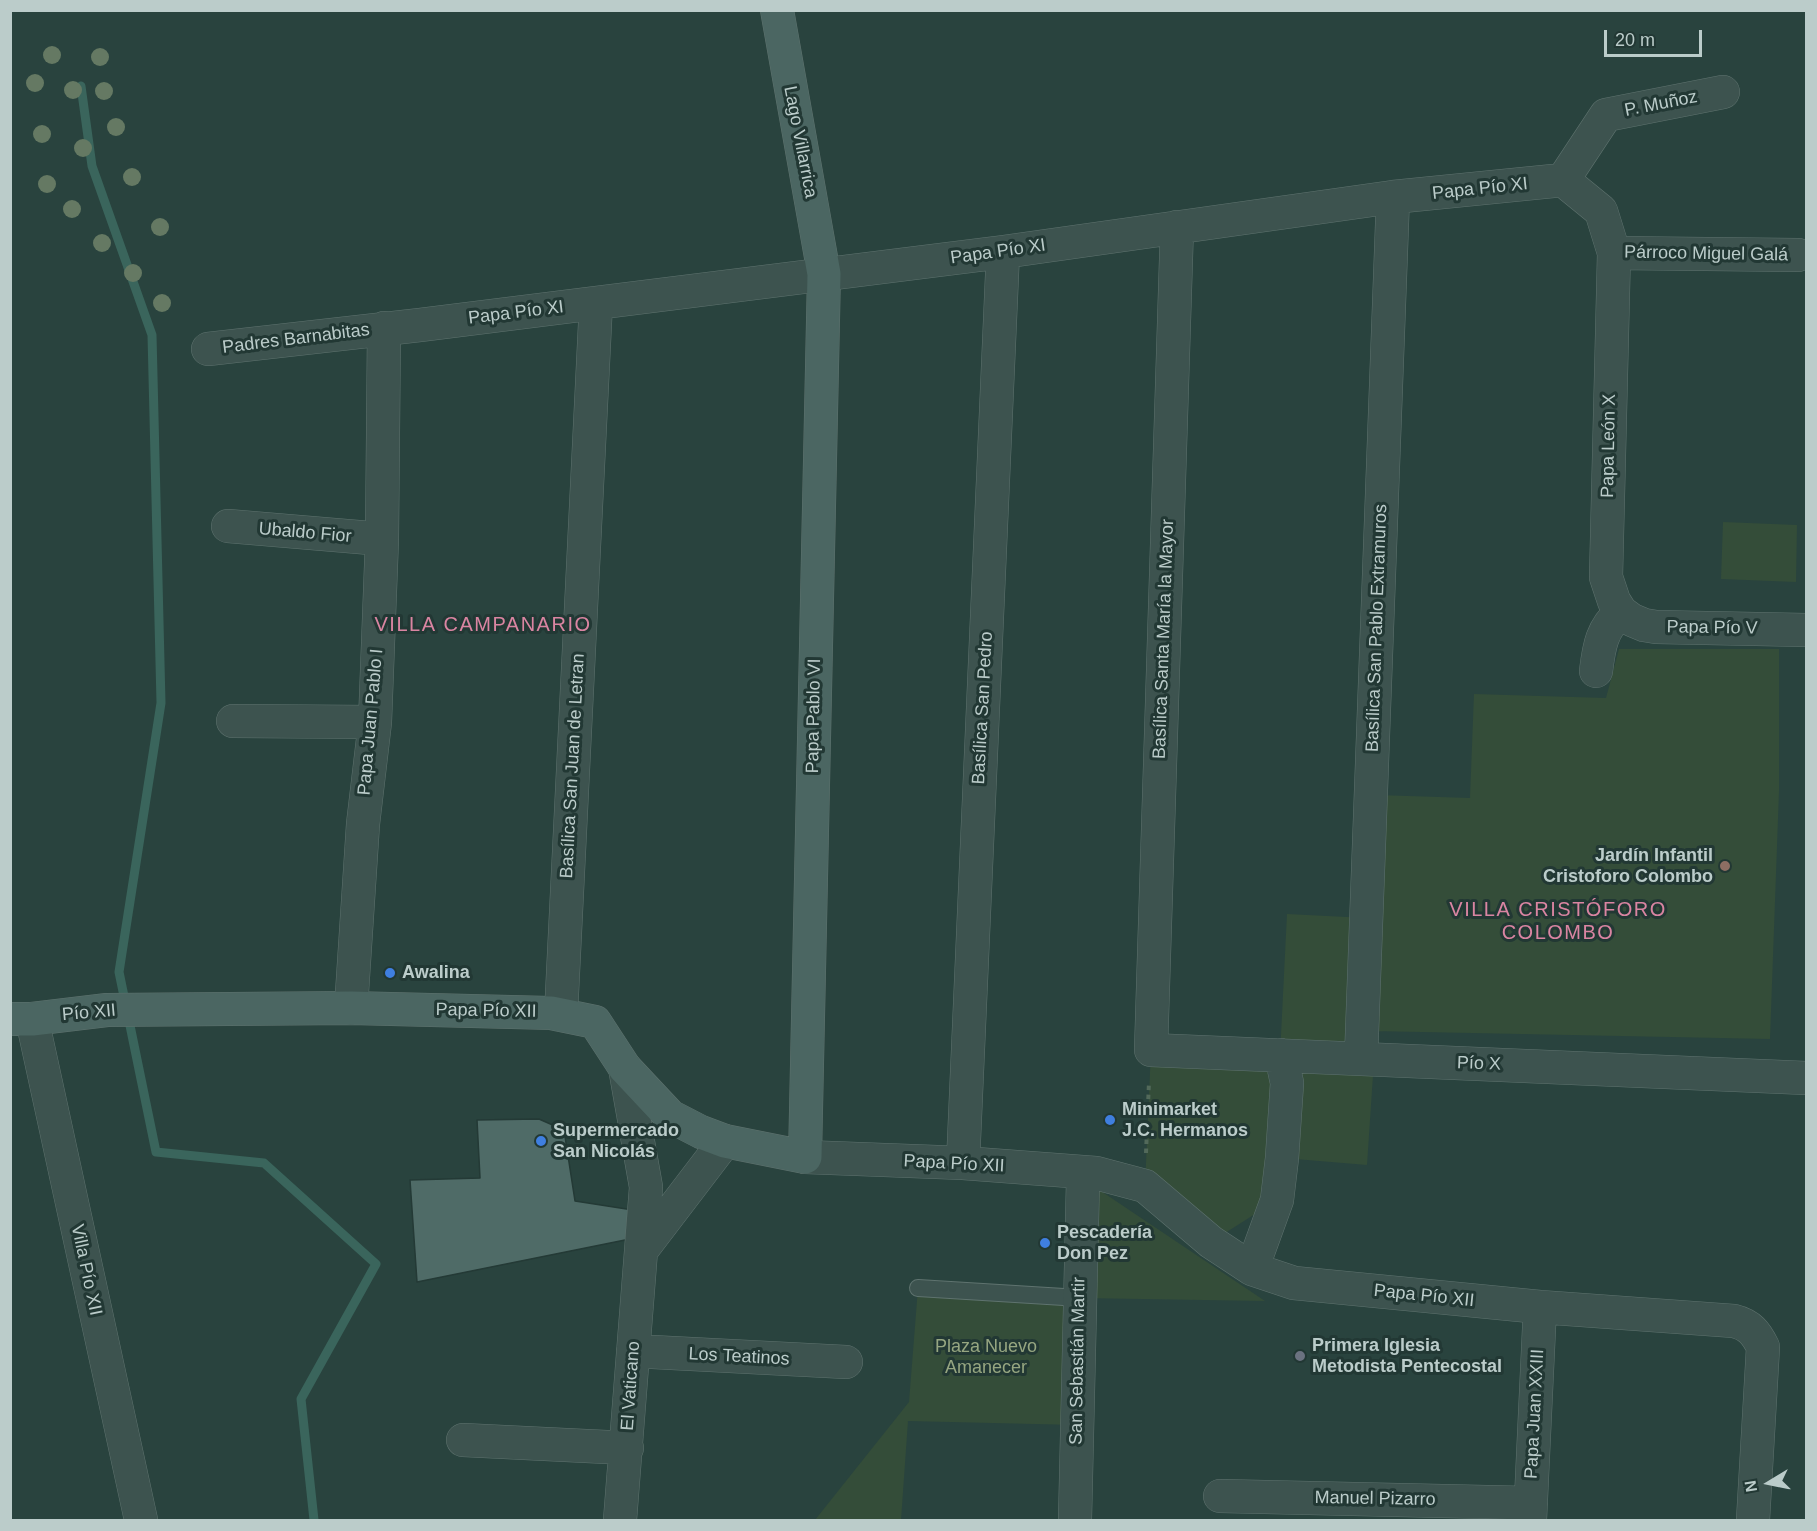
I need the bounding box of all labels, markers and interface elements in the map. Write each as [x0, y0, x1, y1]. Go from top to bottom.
scale bar [1607, 18, 1704, 56]
text: 20 m [1615, 30, 1655, 50]
street label: Lago Villarrica [779, 84, 821, 200]
street label: P. Muñoz [1623, 86, 1699, 122]
street label: Papa Pío XI [1431, 173, 1529, 205]
street label: Papa Pío XI [949, 235, 1047, 269]
street label: Párroco Miguel Galá [1624, 242, 1788, 266]
street label: Papa Pío XI [467, 296, 565, 330]
street label: Padres Barnabitas [221, 319, 371, 359]
street label: Papa León X [1597, 394, 1621, 498]
street label: Basílica San Pablo Extramuros [1362, 504, 1392, 752]
street label: Ubaldo Fior [258, 518, 352, 548]
street label: Basílica Santa María la Mayor [1149, 519, 1179, 759]
district label: VILLA CAMPANARIO [374, 613, 592, 637]
street label: Papa Pío V [1666, 616, 1758, 640]
street label: Basílica San Pedro [968, 631, 998, 785]
street label: Papa Juan Pablo I [354, 648, 388, 796]
street label: Basílica San Juan de Letran [556, 653, 590, 879]
street label: Papa Pablo VI [802, 658, 826, 774]
place label: Jardín Infantil Cristoforo Colombo [1543, 845, 1713, 888]
marker: Jardín Infantil Cristoforo Colombo [1718, 859, 1732, 873]
district label: VILLA CRISTÓFORO COLOMBO [1449, 898, 1667, 945]
place label: Awalina [402, 962, 470, 984]
marker: Awalina [383, 966, 397, 980]
street label: Papa Pío XII [435, 999, 537, 1023]
street label: Pío XII [61, 1000, 117, 1026]
street label: Pío X [1457, 1052, 1501, 1076]
place label: Minimarket J.C. Hermanos [1122, 1099, 1248, 1142]
marker: Minimarket J.C. Hermanos [1103, 1113, 1117, 1127]
place label: Supermercado San Nicolás [553, 1120, 679, 1162]
marker: Supermercado San Nicolás [534, 1134, 548, 1148]
street label: Papa Pío XII [903, 1151, 1005, 1177]
street label: Villa Pío XII [66, 1222, 106, 1318]
place label: Pescadería Don Pez [1057, 1222, 1152, 1264]
marker: Pescadería Don Pez [1038, 1236, 1052, 1250]
street label: San Sebastián Martir [1066, 1277, 1090, 1445]
street label: Papa Pío XII [1373, 1280, 1475, 1312]
place label: Primera Iglesia Metodista Pentecostal [1312, 1335, 1502, 1378]
park label: Plaza Nuevo Amanecer [935, 1336, 1037, 1378]
street label: El Vaticano [617, 1340, 645, 1432]
street label: Los Teatinos [688, 1344, 790, 1370]
street label: Papa Juan XXIII [1521, 1348, 1549, 1480]
marker: Primera Iglesia Metodista Pentecostal [1293, 1349, 1307, 1363]
north arrow [1739, 1453, 1799, 1513]
text: N [1741, 1479, 1760, 1493]
street label: Manuel Pizarro [1314, 1487, 1436, 1511]

